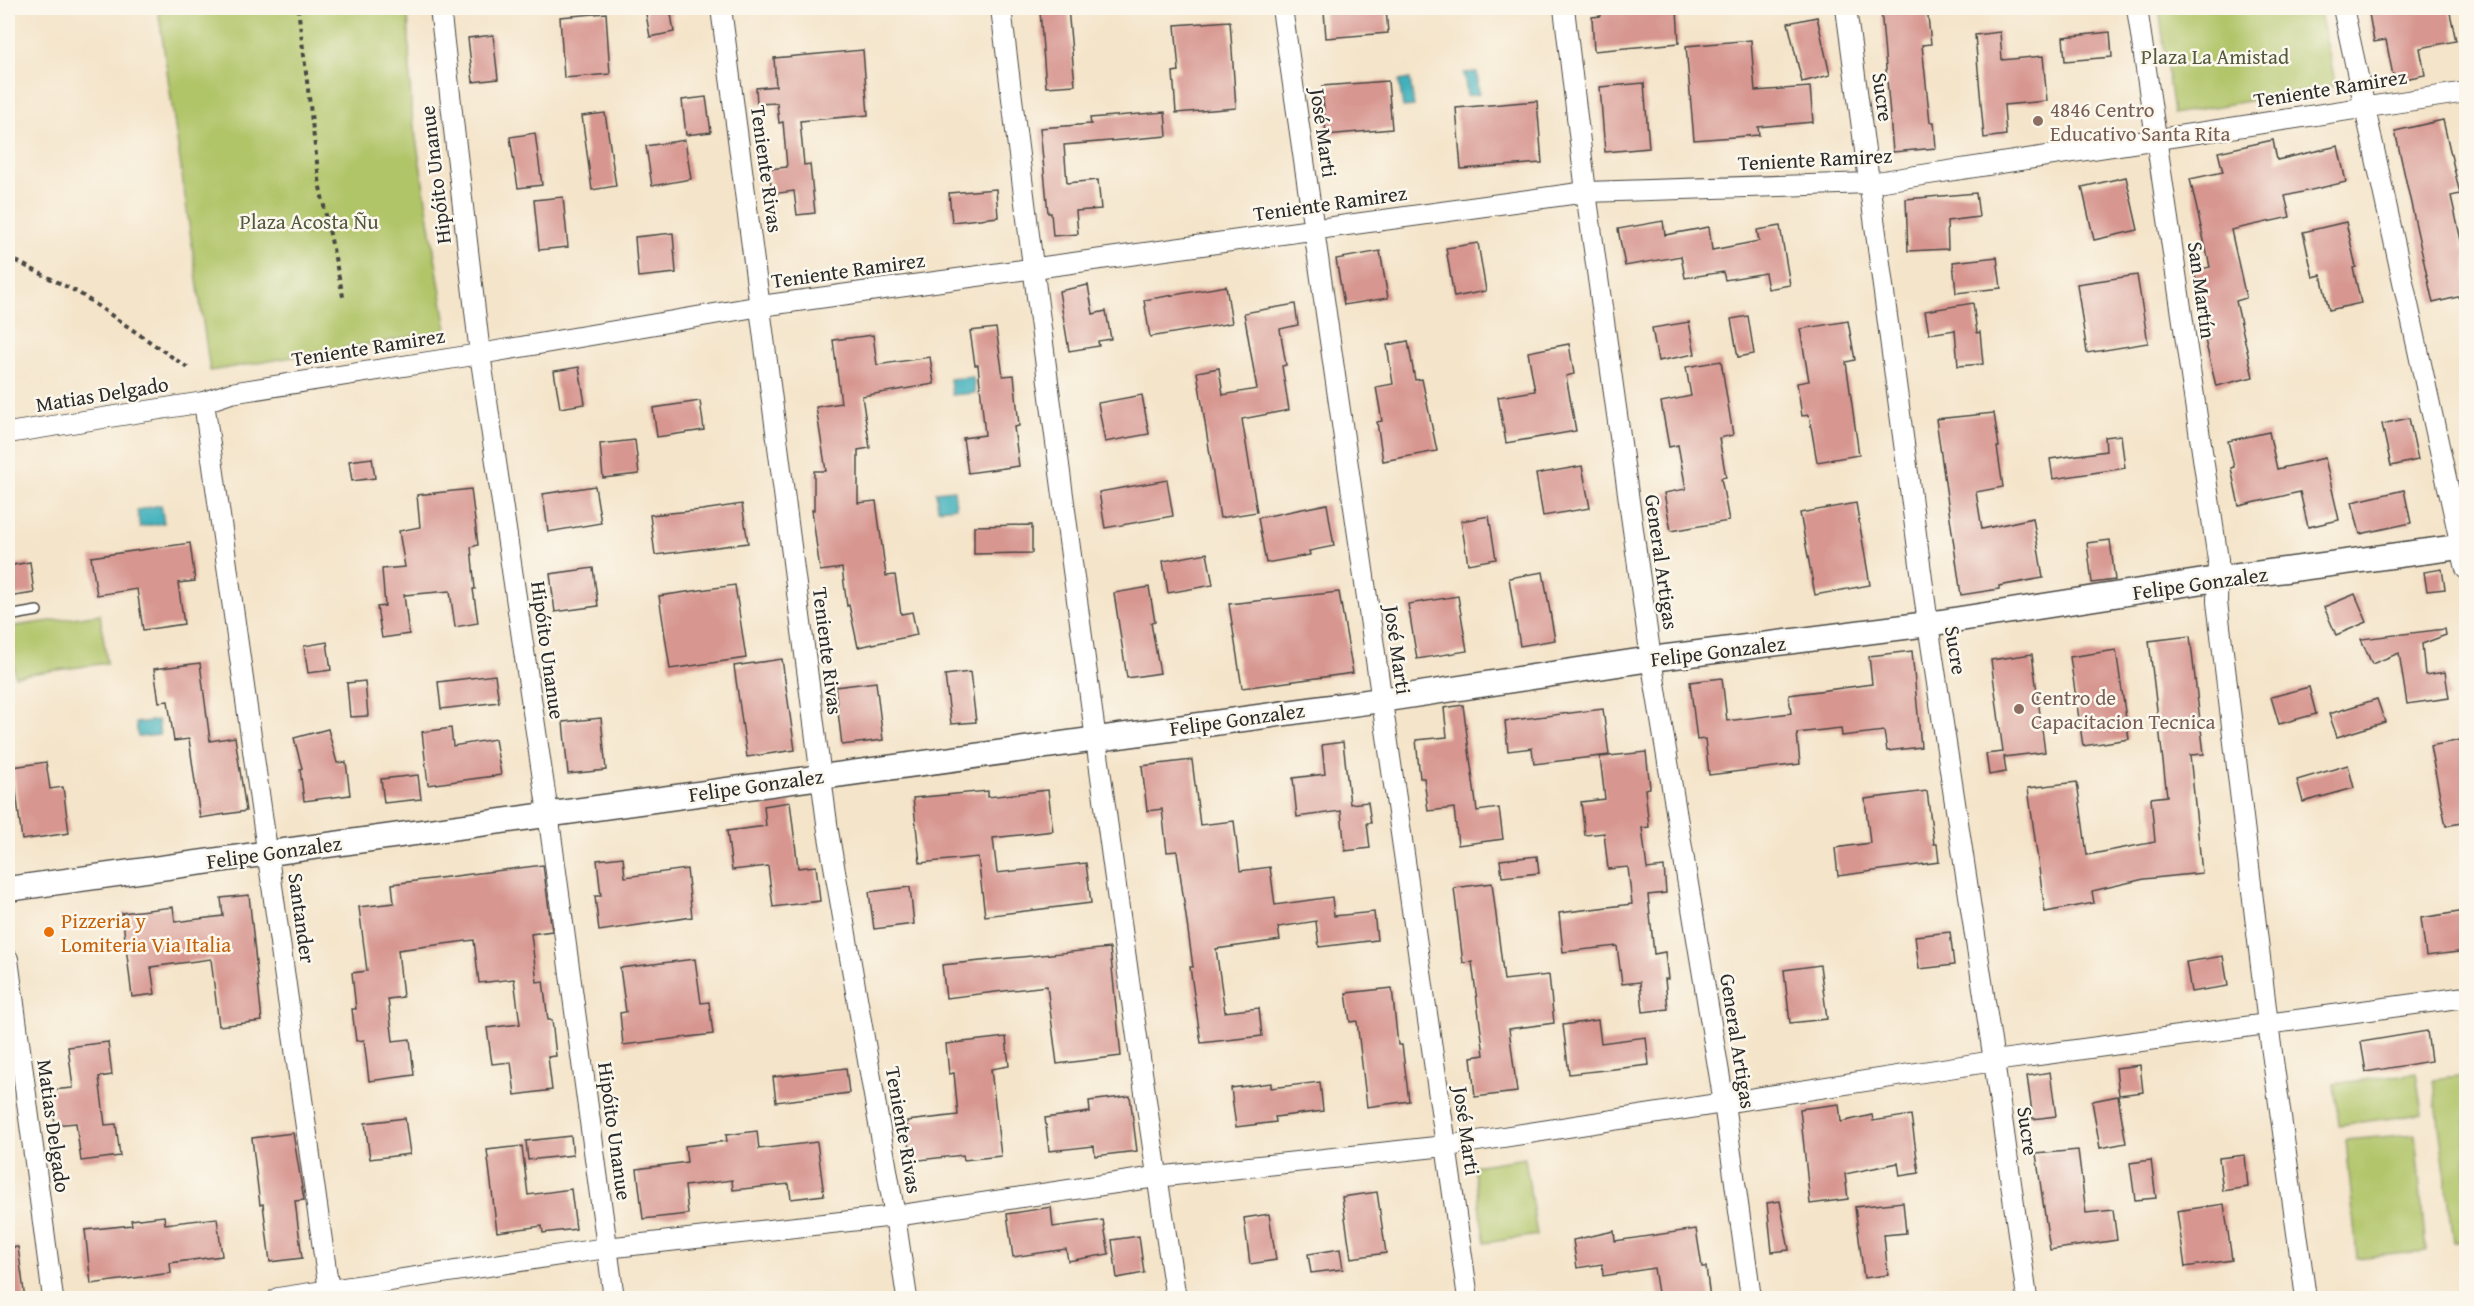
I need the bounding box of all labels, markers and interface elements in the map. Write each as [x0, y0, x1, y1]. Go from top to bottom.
park label: Plaza La Amistad [2141, 41, 2290, 72]
street label: Teniente Ramirez [2251, 61, 2409, 115]
street label: Sucre [1864, 71, 1902, 124]
street label: José Marti [1302, 84, 1346, 179]
place label: 4846 Centro Educativo Santa Rita [2050, 94, 2230, 149]
street label: Teniente Rivas [743, 103, 791, 235]
street label: Hipóito Unanue [411, 104, 459, 246]
marker: 4846 Centro Educativo Santa Rita [2031, 114, 2045, 128]
street label: Teniente Ramirez [1737, 139, 1893, 179]
street label: Teniente Ramirez [1251, 177, 1409, 229]
park label: Plaza Acosta Ñu [239, 206, 379, 237]
street label: San Martín [2180, 240, 2224, 341]
street label: Teniente Ramirez [769, 244, 927, 296]
street label: Teniente Ramirez [289, 320, 447, 374]
street label: Matias Delgado [33, 368, 171, 420]
street label: General Artigas [1637, 492, 1687, 632]
street label: Felipe Gonzalez [2131, 558, 2269, 608]
street label: Hipóito Unanue [523, 579, 573, 721]
street label: Teniente Rivas [805, 585, 851, 717]
street label: José Marti [1376, 601, 1420, 696]
street label: Sucre [1937, 623, 1975, 677]
street label: Felipe Gonzalez [1649, 627, 1787, 675]
place label: Centro de Capacitacion Tecnica [2031, 682, 2216, 737]
street label: Felipe Gonzalez [1168, 694, 1306, 744]
marker: Centro de Capacitacion Tecnica [2012, 702, 2026, 716]
street label: Felipe Gonzalez [687, 760, 825, 810]
street label: Felipe Gonzalez [205, 827, 343, 877]
street label: Santander [280, 871, 324, 965]
place label: Pizzeria y Lomiteria Via Italia [61, 905, 231, 960]
marker: Pizzeria y Lomiteria Via Italia [42, 925, 56, 939]
street label: General Artigas [1712, 971, 1764, 1111]
street label: Matias Delgado [29, 1057, 79, 1195]
street label: Hipóito Unanue [590, 1060, 640, 1202]
street label: Teniente Rivas [878, 1064, 930, 1196]
street label: José Marti [1445, 1082, 1489, 1177]
street label: Sucre [2009, 1105, 2047, 1158]

